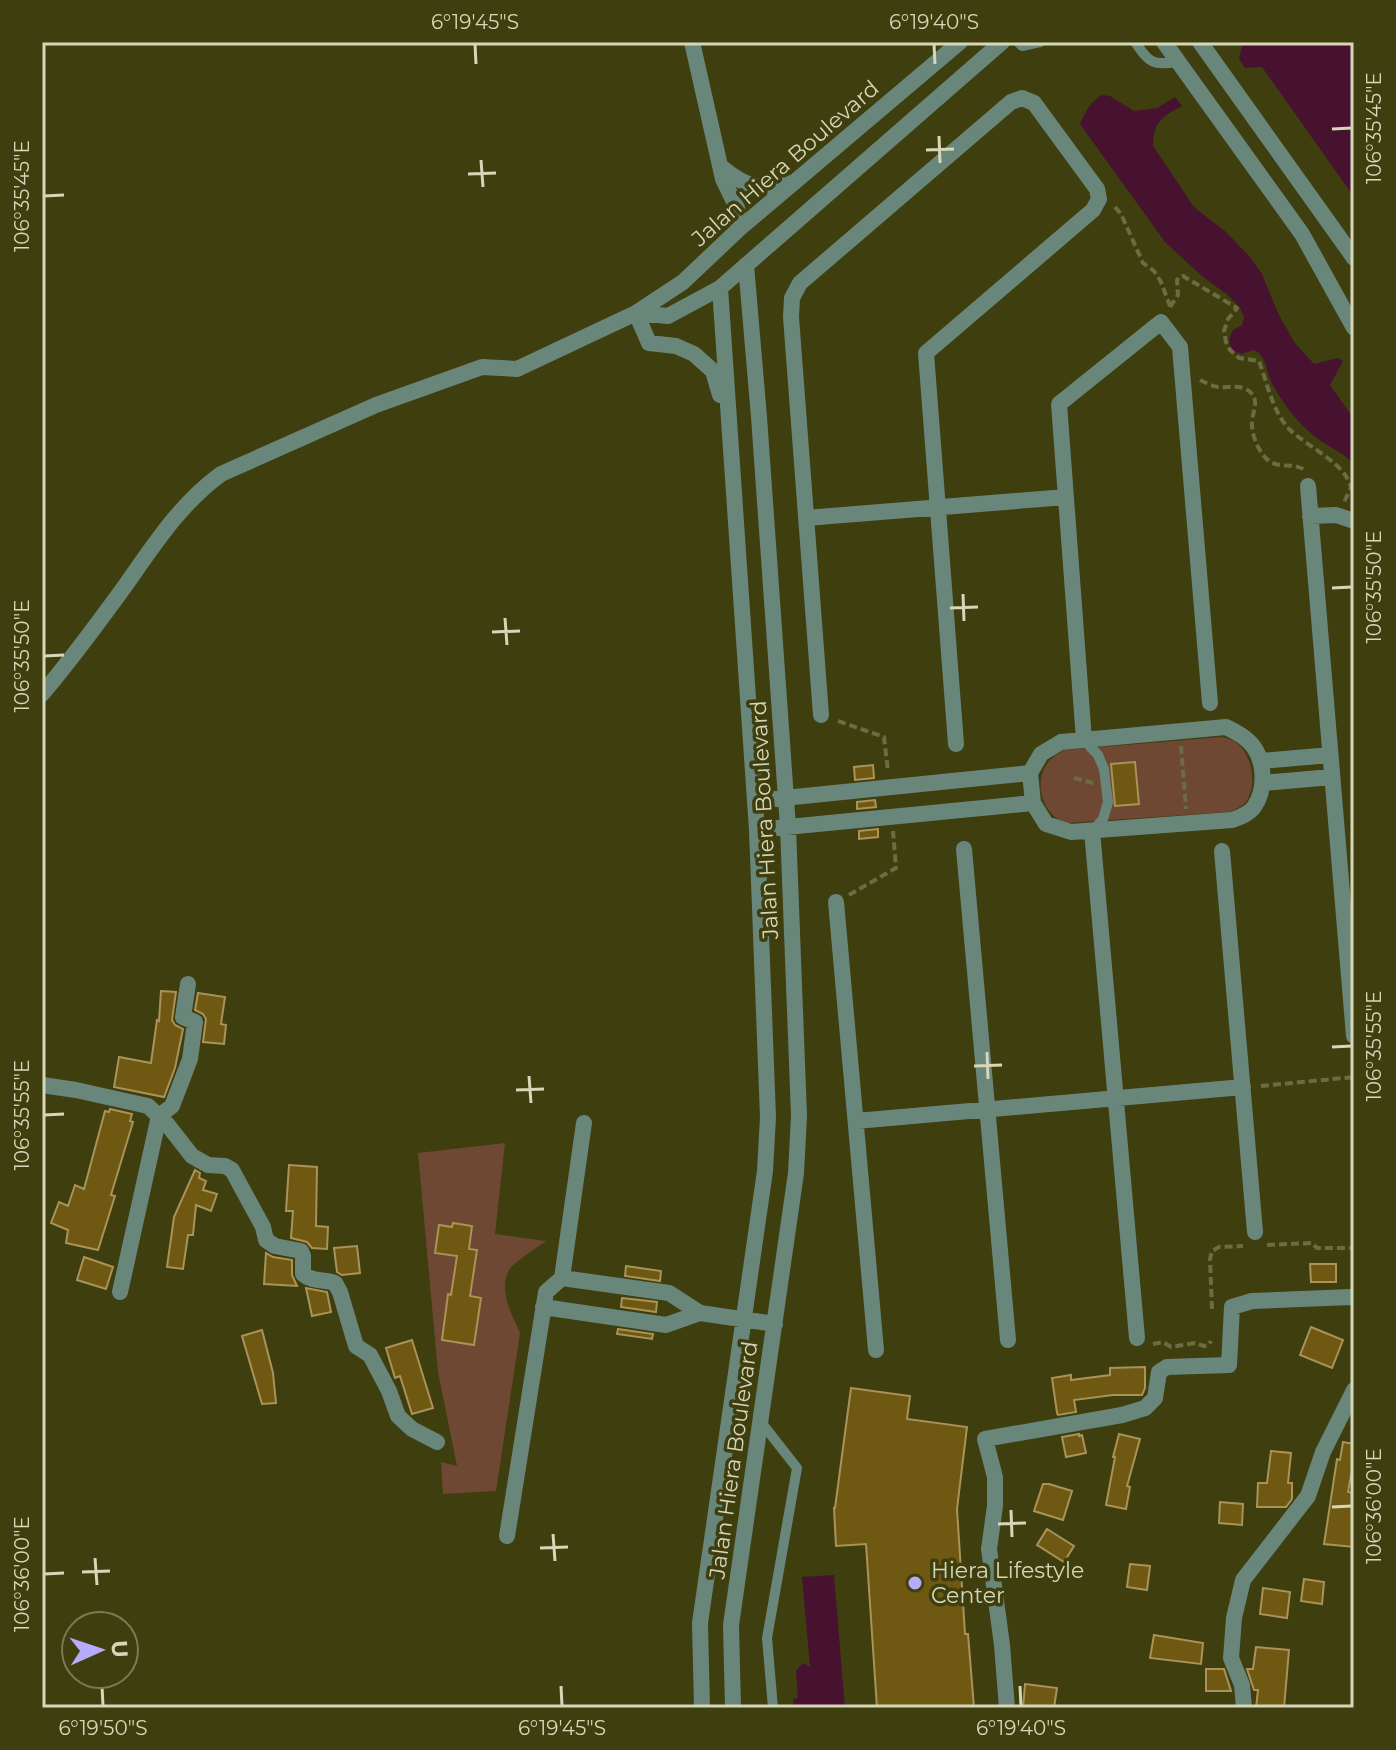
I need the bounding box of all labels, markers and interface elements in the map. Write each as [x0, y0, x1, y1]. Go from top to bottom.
text: 6°19'45"S [431, 10, 519, 34]
text: 6°19'40"S [889, 10, 979, 34]
text: 106°35'45"E [1362, 72, 1386, 184]
street label: Jalan Hiera Boulevard [685, 75, 885, 253]
text: 106°35'45"E [10, 140, 34, 252]
text: 106°35'50"E [1362, 530, 1386, 644]
text: 106°35'50"E [10, 599, 34, 713]
street label: Jalan Hiera Boulevard [745, 700, 784, 941]
text: 106°35'55"E [1362, 991, 1386, 1101]
text: 106°35'55"E [10, 1060, 34, 1170]
street label: Jalan Hiera Boulevard [703, 1340, 764, 1581]
text: 106°36'00"E [1362, 1448, 1386, 1564]
text: 106°36'00"E [10, 1516, 34, 1632]
place label: Hiera Lifestyle Center [931, 1557, 1084, 1609]
marker: Hiera Lifestyle Center [906, 1574, 924, 1592]
north arrow [60, 1610, 140, 1690]
text: U [106, 1640, 133, 1658]
text: 6°19'50"S [58, 1716, 148, 1740]
text: 6°19'45"S [518, 1716, 606, 1740]
text: 6°19'40"S [976, 1716, 1066, 1740]

